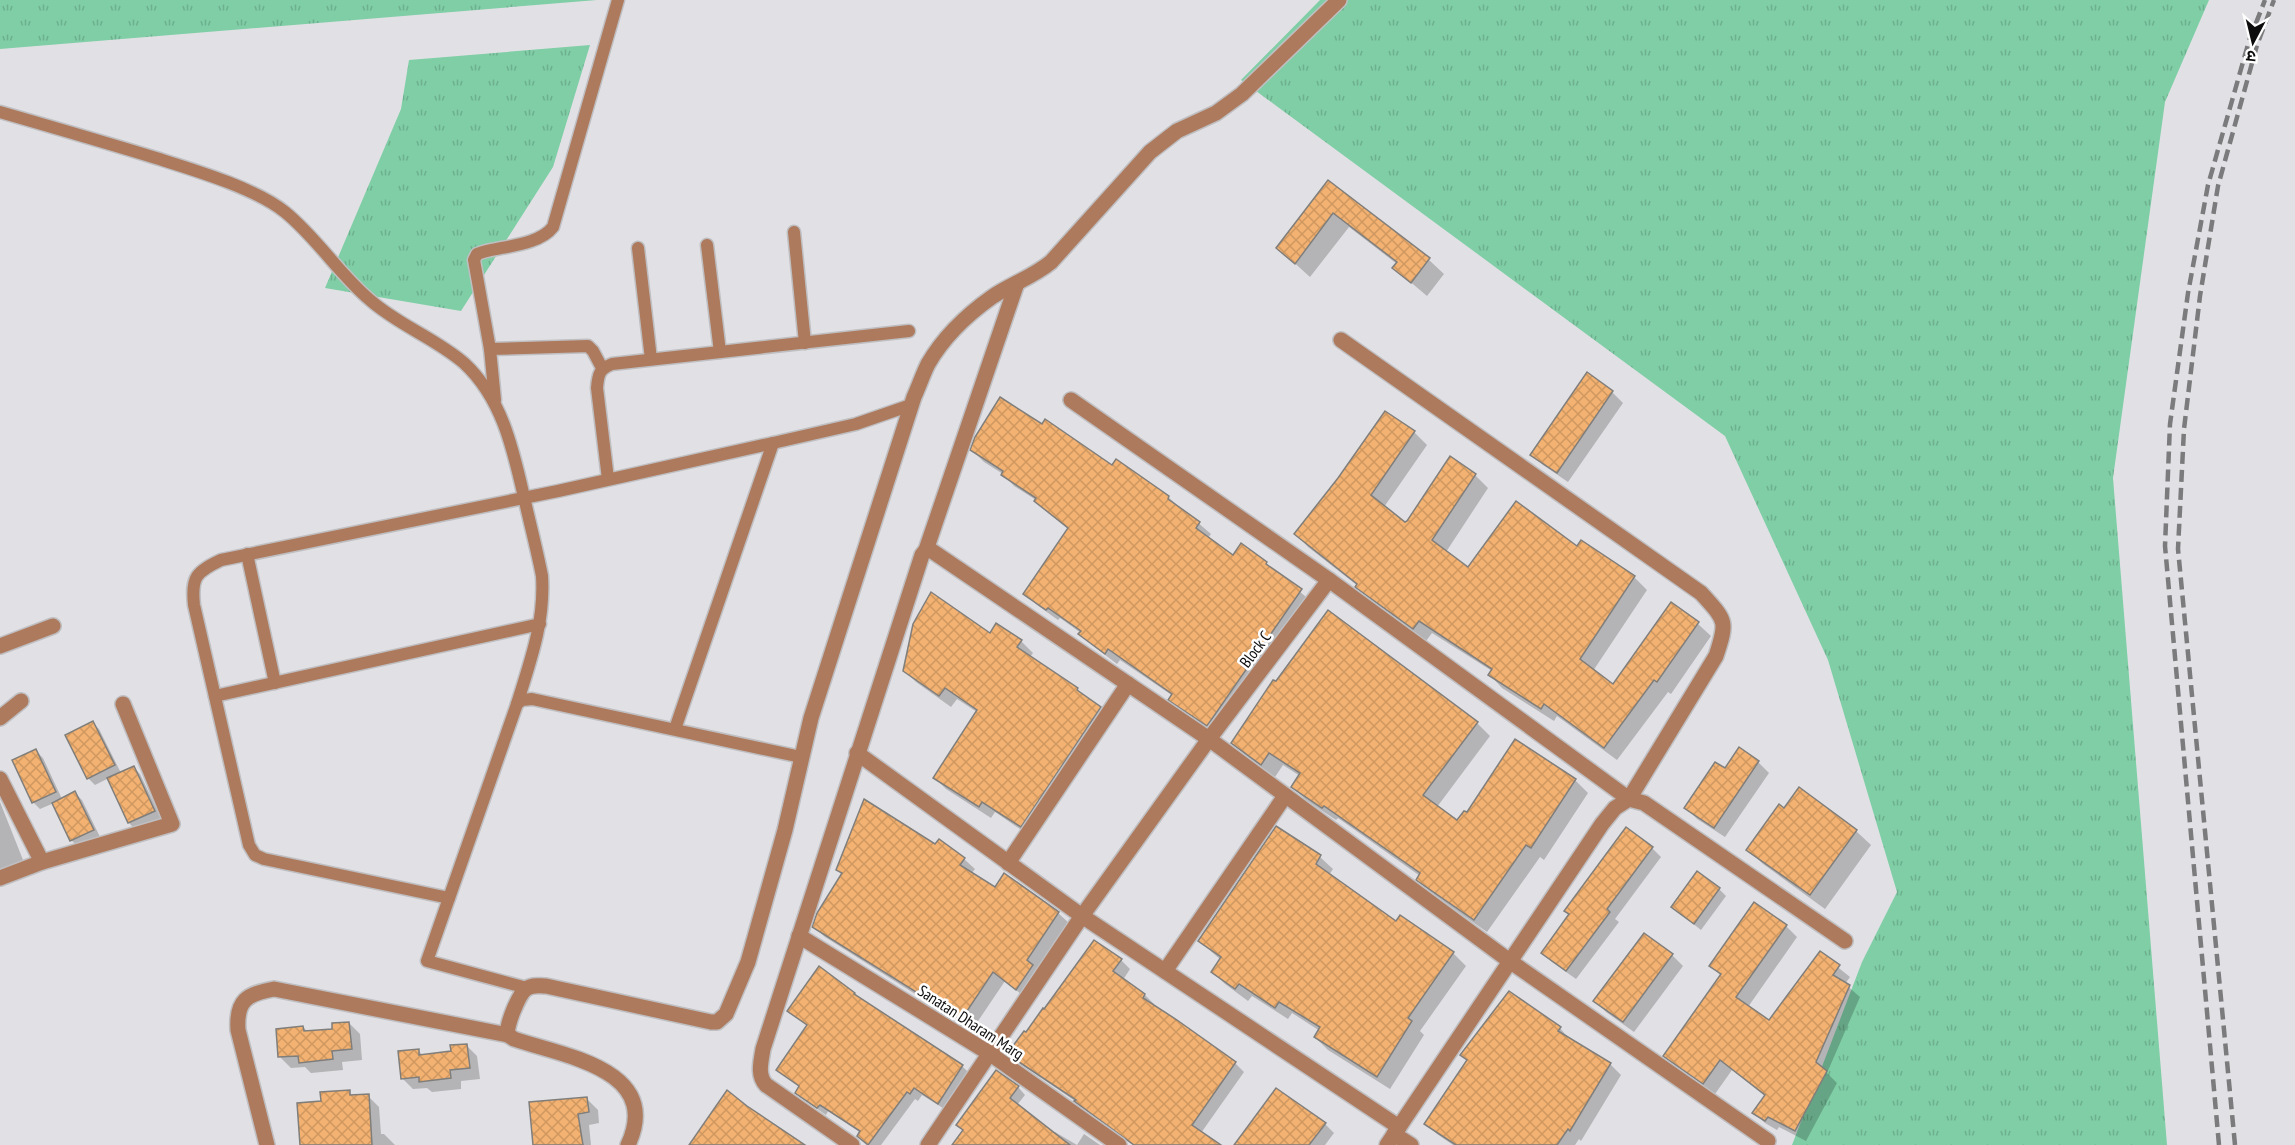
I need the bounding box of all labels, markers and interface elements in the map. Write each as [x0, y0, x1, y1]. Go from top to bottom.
north arrow [2223, 12, 2283, 72]
text: उ [2245, 46, 2257, 67]
street label: Block C [1235, 627, 1275, 671]
street label: Sanatan Dharam Marg [914, 980, 1028, 1064]

